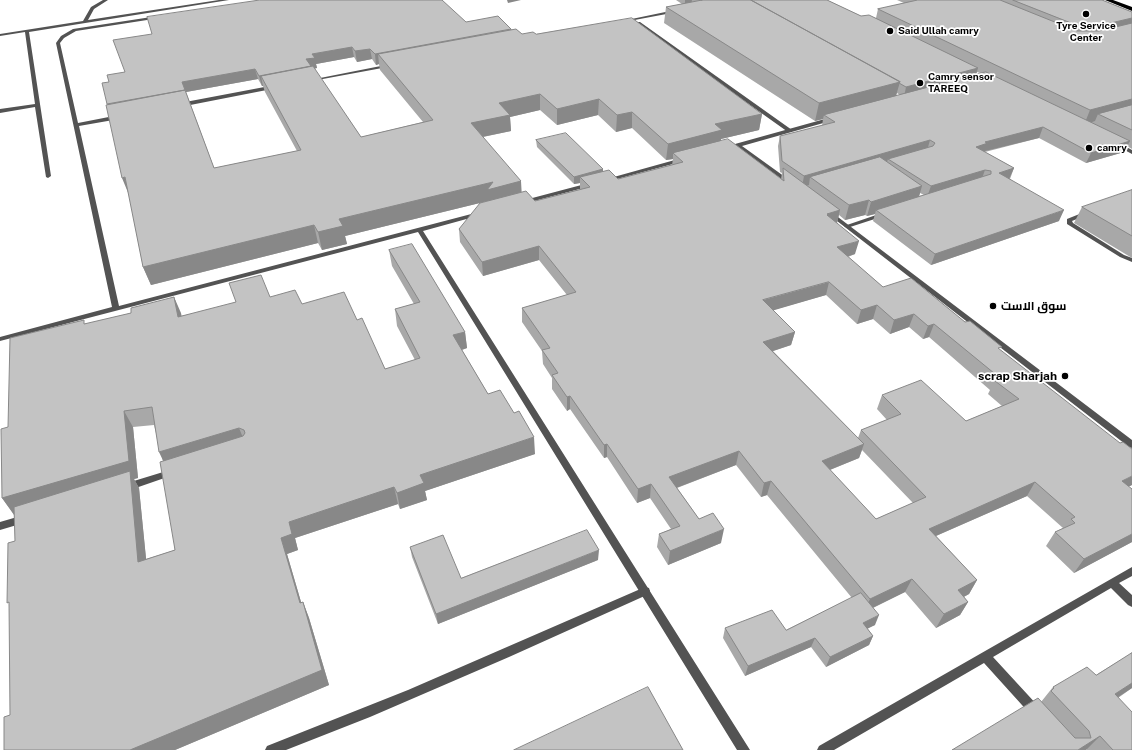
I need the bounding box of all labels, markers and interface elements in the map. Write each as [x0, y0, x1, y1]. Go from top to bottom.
marker: Tyre Service Center [1081, 9, 1091, 19]
place label: Tyre Service Center [1056, 20, 1116, 44]
place label: Said Ullah camry [898, 25, 979, 37]
marker: Said Ullah camry [885, 26, 895, 36]
place label: Camry sensor TAREEQ [928, 71, 994, 94]
marker: Camry sensor TAREEQ [915, 78, 925, 88]
place label: camry [1097, 142, 1127, 154]
marker: camry [1084, 143, 1094, 153]
place label: سوق الاست [1001, 299, 1067, 313]
marker: سوق الاست [988, 301, 998, 311]
place label: scrap Sharjah [978, 369, 1057, 383]
marker: scrap Sharjah [1060, 371, 1070, 381]

